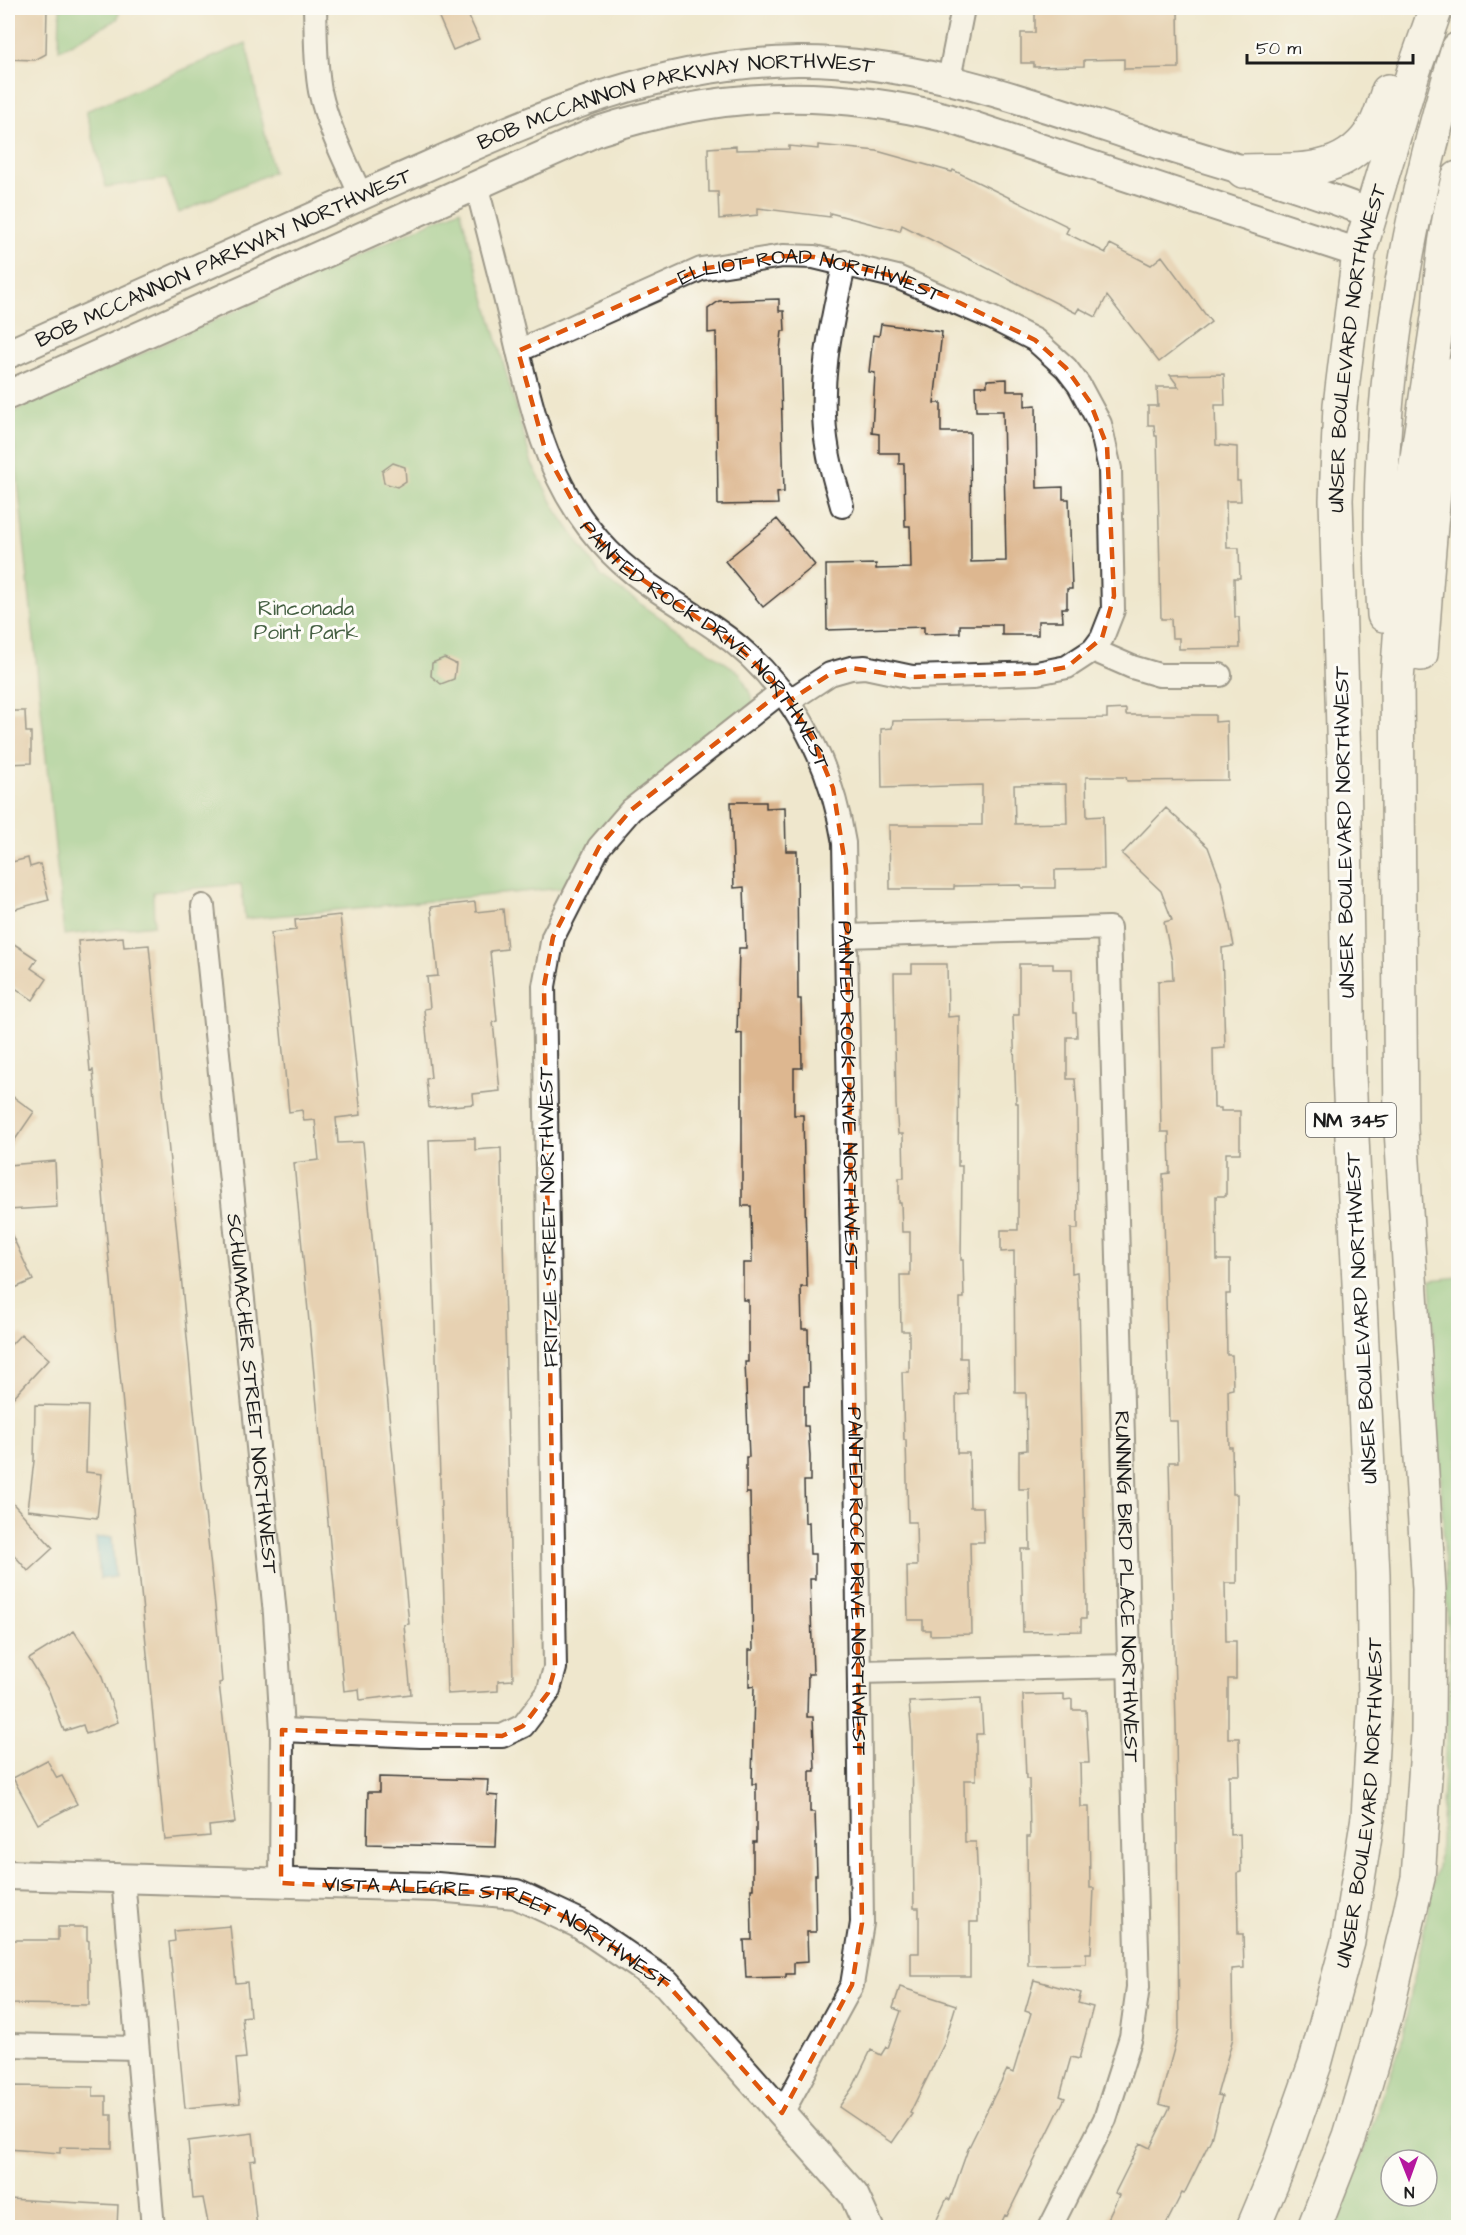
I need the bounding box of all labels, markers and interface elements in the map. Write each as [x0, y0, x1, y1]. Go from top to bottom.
scale bar [1247, 27, 1414, 65]
text: 50 m [1256, 36, 1301, 61]
street label: BOB MCCANNON PARKWAY NORTHWEST [473, 47, 877, 157]
street label: BOB MCCANNON PARKWAY NORTHWEST [31, 161, 417, 355]
street label: UNSER BOULEVARD NORTHWEST [1322, 179, 1394, 513]
street label: ELLIOT ROAD NORTHWEST [673, 242, 947, 310]
street label: PAINTED ROCK DRIVE NORTHWEST [573, 514, 837, 774]
park label: Rinconada Point Park [254, 594, 358, 647]
street label: UNSER BOULEVARD NORTHWEST [1327, 665, 1362, 998]
street label: PAINTED ROCK DRIVE NORTHWEST [831, 920, 866, 1270]
street label: FRITZIE STREET NORTHWEST [531, 1065, 566, 1368]
road number: NM 345 [1306, 1103, 1396, 1137]
street label: UNSER BOULEVARD NORTHWEST [1338, 1150, 1385, 1485]
street label: SCHUMACHER STREET NORTHWEST [219, 1212, 285, 1576]
street label: PAINTED ROCK DRIVE NORTHWEST [840, 1406, 874, 1756]
street label: RUNNING BIRD PLACE NORTHWEST [1107, 1411, 1146, 1764]
street label: UNSER BOULEVARD NORTHWEST [1328, 1636, 1390, 1971]
street label: VISTA ALEGRE STREET NORTHWEST [323, 1870, 677, 1997]
north arrow [1379, 2148, 1439, 2208]
text: N [1404, 2181, 1414, 2203]

